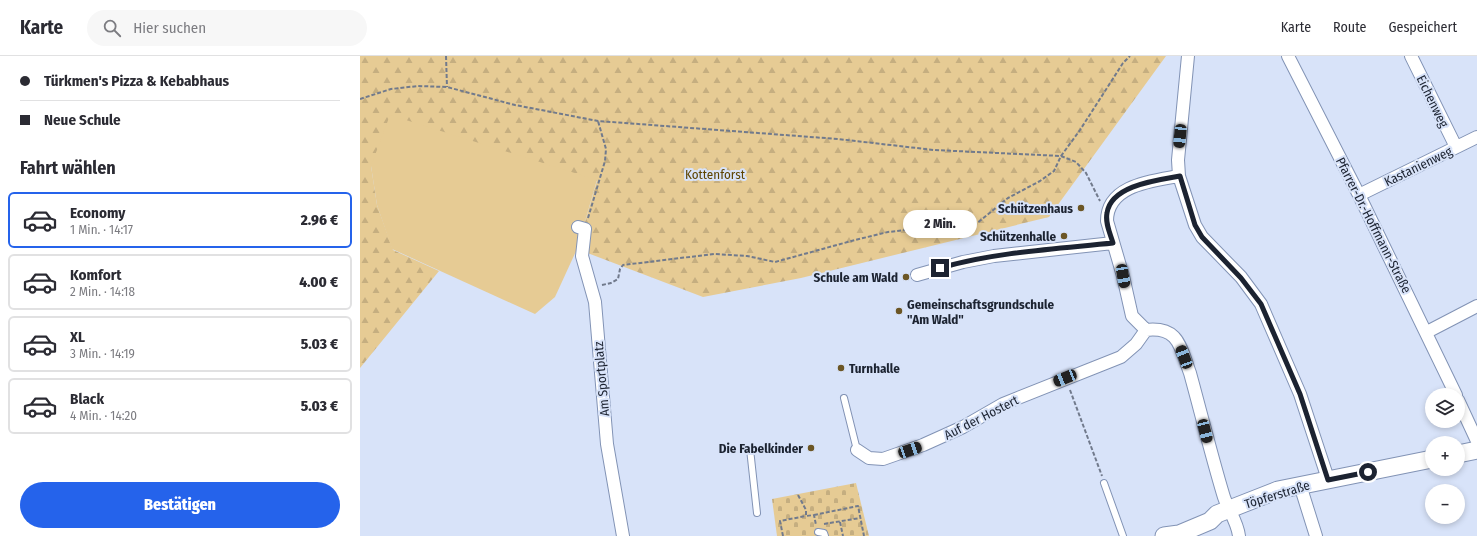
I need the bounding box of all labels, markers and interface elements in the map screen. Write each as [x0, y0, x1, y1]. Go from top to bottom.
search box [87, 10, 367, 46]
text: Karte [20, 16, 63, 39]
icon: search [101, 17, 123, 39]
text: Hier suchen [133, 19, 206, 37]
text: Karte [1281, 19, 1311, 36]
text: Route [1333, 19, 1366, 36]
text: Gespeichert [1388, 19, 1457, 36]
text: Türkmen's Pizza & Kebabhaus [44, 72, 229, 90]
street label: Eichenweg [1414, 73, 1452, 131]
text: Neue Schule [44, 111, 121, 129]
car [1173, 123, 1187, 149]
street label: Kastanienweg [1382, 143, 1455, 189]
street label: Pfarrer-Dr.-Hoffmann-Straße [1333, 155, 1414, 296]
text: Fahrt wählen [20, 157, 116, 179]
park label: Kottenforst [685, 167, 746, 182]
place label: Schützenhaus [998, 201, 1073, 216]
icon: car [22, 202, 58, 238]
marker: Schützenhaus [1076, 203, 1086, 213]
text: Economy [70, 204, 125, 222]
callout: 2 Min. [903, 210, 977, 238]
text: 2.96 € [301, 211, 338, 229]
text: 2 Min. [924, 216, 956, 231]
text: 1 Min. · 14:17 [70, 222, 133, 237]
place label: Schützenhalle [980, 229, 1056, 244]
marker: Schützenhalle [1059, 231, 1069, 241]
route end [931, 259, 949, 277]
car [1115, 263, 1131, 289]
icon: car [22, 264, 58, 300]
text: Komfort [70, 266, 121, 284]
place label: Schule am Wald [814, 270, 898, 285]
marker: Schule am Wald [901, 272, 911, 282]
text: 4.00 € [299, 273, 338, 291]
text: 2 Min. · 14:18 [70, 284, 135, 299]
place label: Gemeinschaftsgrundschule "Am Wald" [907, 297, 1054, 327]
marker: Gemeinschaftsgrundschule "Am Wald" [894, 306, 904, 316]
icon: car [22, 326, 58, 362]
text: XL [70, 328, 85, 346]
text: 5.03 € [301, 335, 338, 353]
street label: Am Sportplatz [591, 341, 612, 417]
car [1174, 344, 1194, 370]
text: 3 Min. · 14:19 [70, 346, 135, 361]
place label: Turnhalle [849, 361, 900, 376]
marker: Turnhalle [836, 363, 846, 373]
car [1052, 368, 1078, 388]
icon: car [22, 388, 58, 424]
map controls [1425, 388, 1465, 524]
button: layers [1425, 388, 1465, 428]
text: Black [70, 390, 104, 408]
street label: Auf der Hostert [942, 392, 1021, 443]
text: 5.03 € [301, 397, 338, 415]
text: 4 Min. · 14:20 [70, 408, 137, 423]
car [1196, 418, 1214, 444]
button: + [1425, 436, 1465, 476]
car [897, 440, 923, 460]
place label: Die Fabelkinder [719, 441, 803, 456]
marker: Die Fabelkinder [806, 443, 816, 453]
route start [1359, 463, 1377, 481]
street label: Töpferstraße [1243, 477, 1312, 511]
button: Bestätigen [20, 482, 340, 528]
button: − [1425, 484, 1465, 524]

